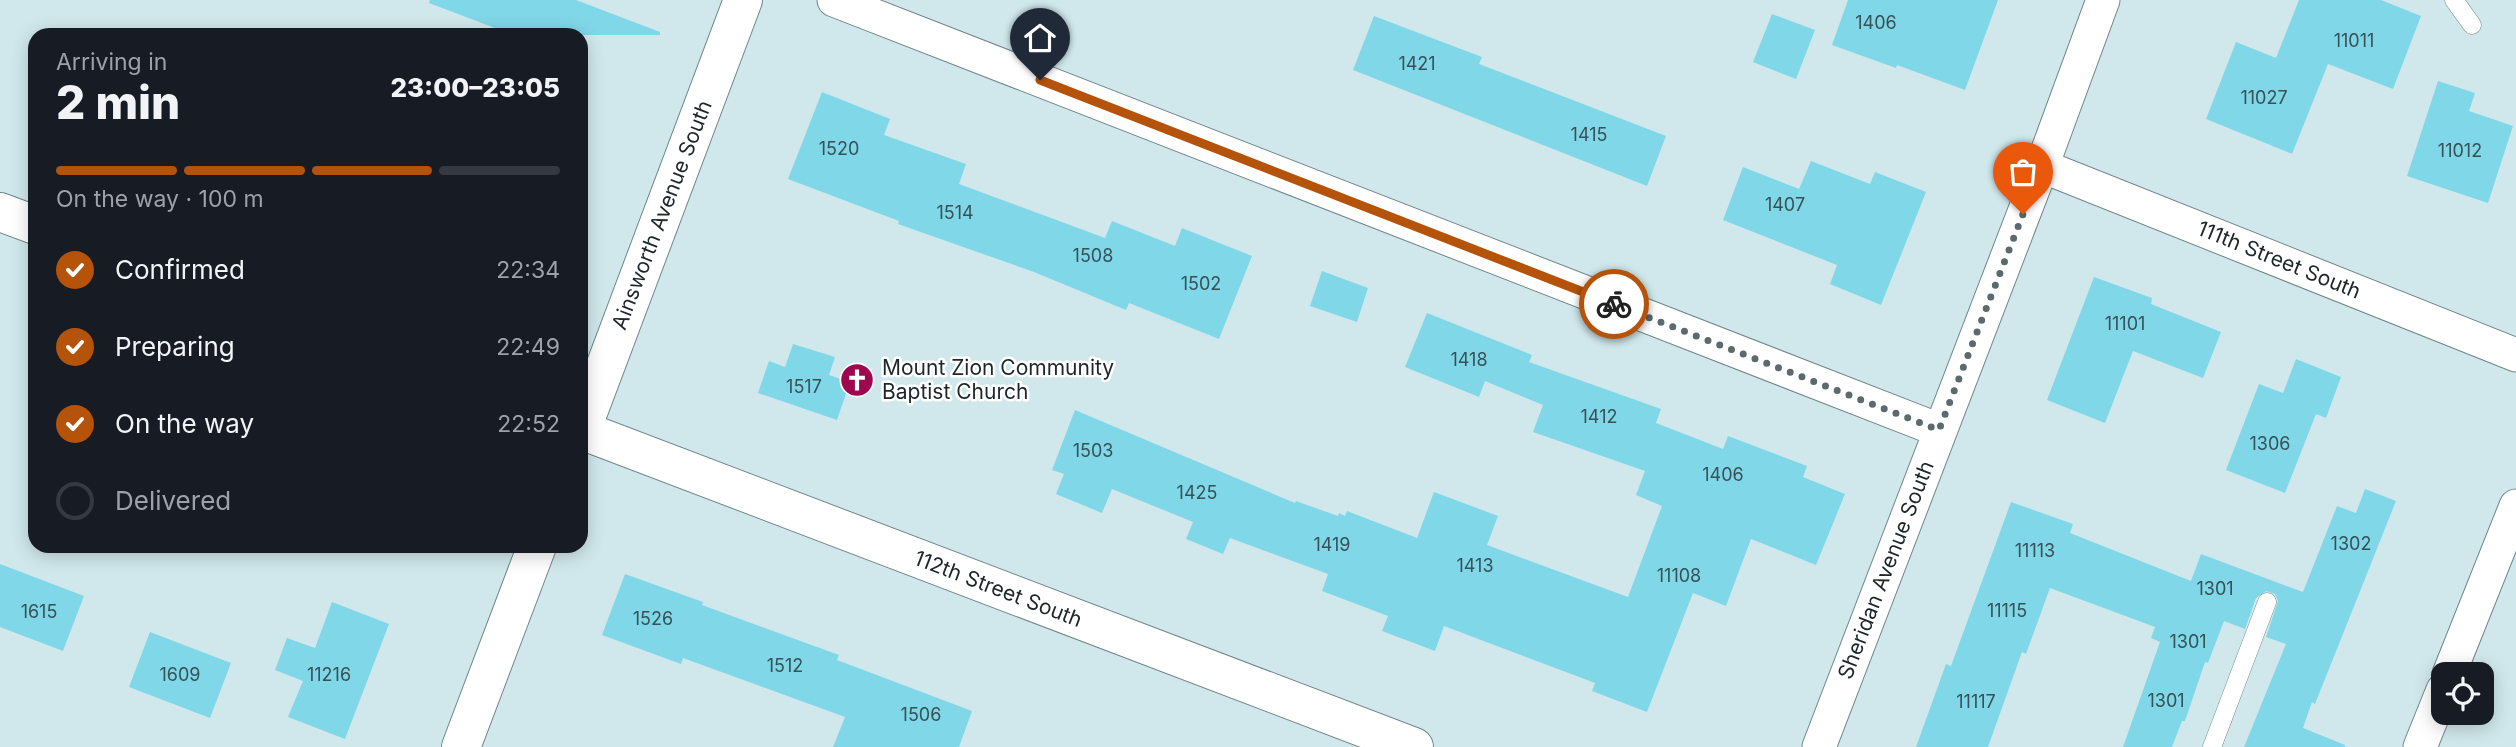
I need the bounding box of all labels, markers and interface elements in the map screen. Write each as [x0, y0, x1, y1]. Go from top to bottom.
pin [1010, 8, 1070, 80]
house number: 1406 [1855, 12, 1897, 33]
icon: home [1021, 19, 1059, 57]
house number: 11011 [2334, 30, 2374, 51]
text: Arriving in [56, 48, 167, 76]
house number: 1421 [1398, 53, 1436, 74]
text: 23:00–23:05 [390, 72, 560, 103]
text: 2 min [56, 74, 180, 130]
house number: 11027 [2240, 87, 2288, 108]
street label: Ainsworth Avenue South [606, 97, 717, 333]
house number: 1415 [1571, 124, 1607, 145]
house number: 1520 [819, 138, 859, 159]
house number: 11012 [2438, 140, 2482, 161]
pin [1993, 142, 2053, 214]
icon: bag [2004, 153, 2042, 191]
text: On the way · 100 m [56, 185, 264, 213]
house number: 1407 [1765, 194, 1805, 215]
house number: 1514 [936, 202, 974, 223]
street label: 111th Street South [2194, 215, 2365, 304]
house number: 1508 [1073, 245, 1113, 266]
icon: check [56, 251, 94, 289]
text: Confirmed [115, 254, 245, 285]
text: 22:34 [496, 256, 560, 284]
courier [1579, 269, 1649, 339]
house number: 1502 [1181, 273, 1221, 294]
icon: bike [1595, 285, 1633, 323]
house number: 11101 [2105, 313, 2145, 334]
icon: check [56, 328, 94, 366]
text: Preparing [115, 331, 235, 362]
text: 22:49 [496, 333, 560, 361]
house number: 1418 [1450, 349, 1488, 370]
place label: Mount Zion Community Baptist Church [882, 355, 1114, 404]
church icon: Mount Zion Community Baptist Church [838, 361, 876, 399]
house number: 1517 [786, 376, 822, 397]
icon: check [56, 405, 94, 443]
house number: 1412 [1581, 406, 1617, 427]
text: On the way [115, 408, 254, 439]
text: 22:52 [497, 410, 560, 438]
house number: 1306 [2250, 433, 2290, 454]
house number: 1503 [1073, 440, 1113, 461]
street label: Sheridan Avenue South [1832, 457, 1939, 683]
house number: 1406 [1702, 464, 1744, 485]
house number: 1425 [1177, 482, 1217, 503]
text: Delivered [115, 485, 231, 516]
house number: 1302 [2331, 533, 2371, 554]
house number: 1419 [1313, 534, 1351, 555]
house number: 11113 [2015, 540, 2055, 561]
street label: 112th Street South [911, 545, 1086, 632]
house number: 1413 [1456, 555, 1494, 576]
house number: 11108 [1657, 565, 1701, 586]
house number: 1301 [2196, 578, 2234, 599]
house number: 11115 [1987, 600, 2027, 621]
house number: 1615 [21, 601, 57, 622]
house number: 1526 [633, 608, 673, 629]
house number: 1301 [2169, 631, 2207, 652]
house number: 1512 [767, 655, 803, 676]
map controls [2431, 662, 2494, 725]
button: locate [2431, 662, 2494, 725]
house number: 1609 [159, 664, 201, 685]
house number: 11216 [307, 664, 351, 685]
house number: 1301 [2147, 690, 2185, 711]
house number: 11117 [1956, 691, 1996, 712]
house number: 1506 [901, 704, 941, 725]

